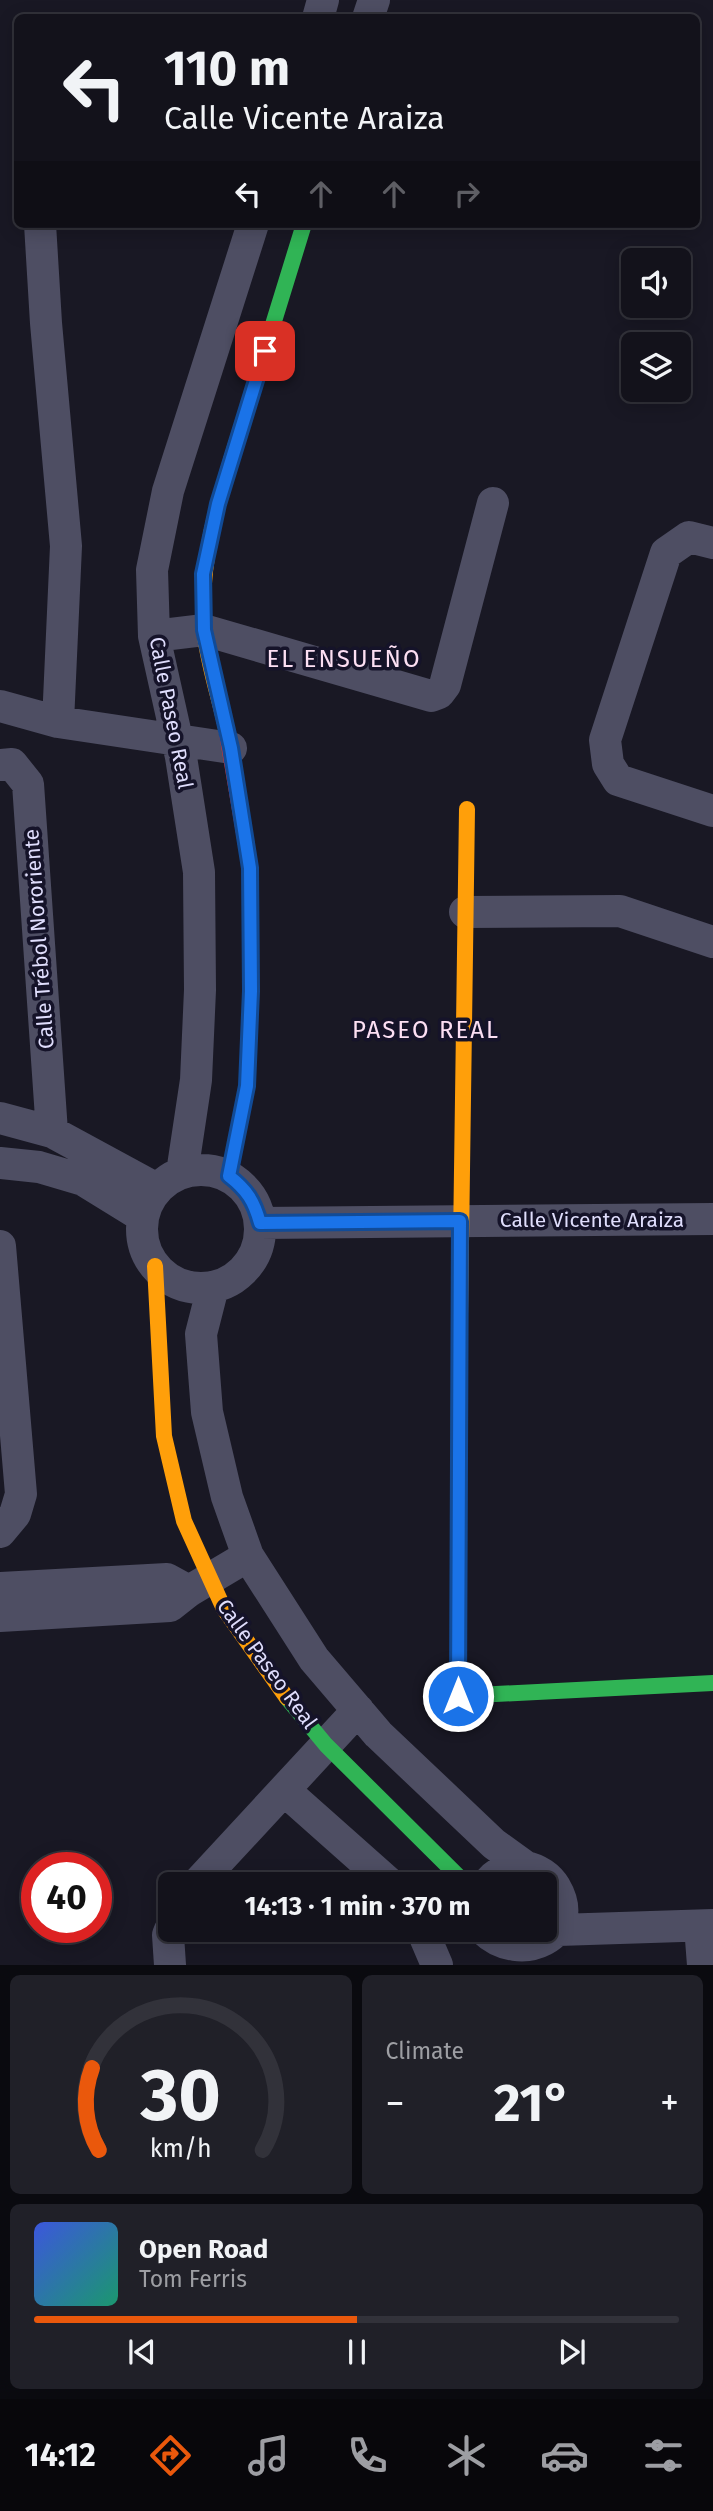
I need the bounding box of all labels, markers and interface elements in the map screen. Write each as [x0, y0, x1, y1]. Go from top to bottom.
text: 110 m [164, 39, 290, 98]
icon: left [49, 42, 140, 133]
text: Calle Vicente Araiza [164, 99, 445, 137]
icon: left [229, 175, 267, 213]
icon: ahead [302, 175, 340, 213]
icon: ahead [375, 175, 413, 213]
icon: right [448, 175, 486, 213]
map controls [621, 248, 691, 402]
button: sound [621, 248, 691, 318]
pin [235, 321, 295, 381]
icon: arrive [246, 332, 284, 370]
button: layers [621, 332, 691, 402]
street label: Calle Paseo Real [144, 635, 198, 791]
district label: EL ENSUEÑO [266, 645, 422, 673]
street label: Calle Trébol Nororiente [18, 828, 60, 1050]
district label: PASEO REAL [352, 1016, 500, 1044]
street label: Calle Vicente Araiza [500, 1207, 684, 1233]
street label: Calle Paseo Real [211, 1594, 323, 1734]
position arrow [421, 1659, 495, 1733]
speed limit sign: 40 [21, 1852, 112, 1943]
text: 14:13 · 1 min · 370 m [245, 1891, 470, 1922]
text: Climate [386, 2037, 464, 2065]
text: 30 [140, 2053, 221, 2140]
text: 21° [494, 2072, 571, 2135]
text: − [386, 2080, 405, 2126]
text: + [660, 2080, 679, 2126]
text: km/h [150, 2134, 212, 2164]
text: Open Road [139, 2234, 268, 2265]
text: Tom Ferris [139, 2265, 247, 2293]
icon: previous [123, 2333, 161, 2371]
icon: pause [338, 2333, 376, 2371]
icon: next [553, 2333, 591, 2371]
icon: directions [146, 2431, 195, 2480]
icon: music [244, 2431, 293, 2480]
icon: phone [343, 2431, 392, 2480]
icon: climate [442, 2431, 491, 2480]
icon: car [540, 2431, 589, 2480]
icon: filters [639, 2431, 688, 2480]
text: 14:12 [25, 2436, 96, 2474]

